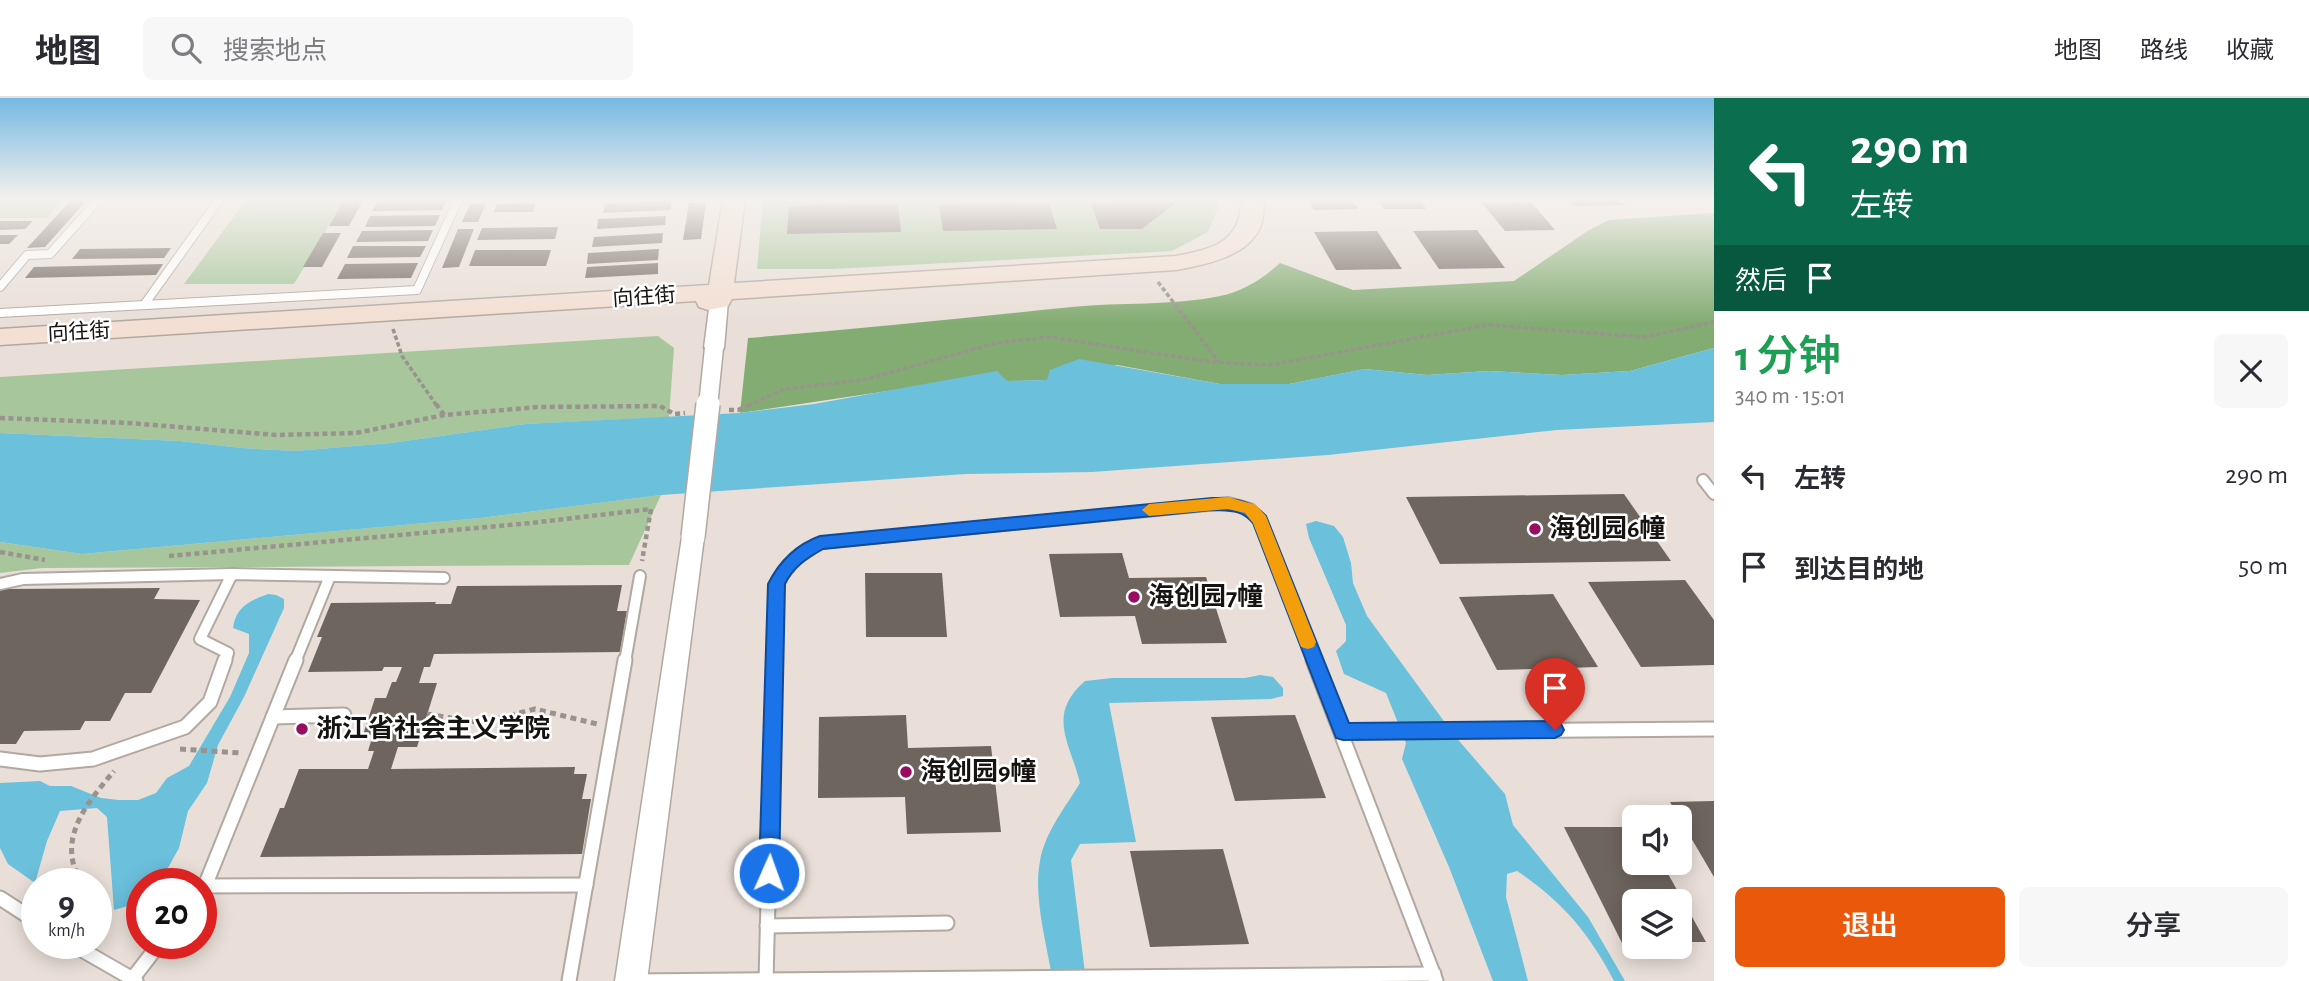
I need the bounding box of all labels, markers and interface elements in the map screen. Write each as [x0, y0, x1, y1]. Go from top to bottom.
search box [143, 17, 633, 80]
icon: search [167, 29, 205, 67]
text: 地图 [35, 36, 101, 69]
text: 搜索地点 [223, 38, 327, 64]
text: 地图 [2054, 39, 2102, 63]
text: 路线 [2140, 39, 2188, 63]
text: 收藏 [2226, 39, 2274, 63]
text: 290 m [1850, 124, 1969, 173]
icon: left [1735, 126, 1826, 217]
text: 左转 [1850, 190, 1914, 222]
icon: arrive [1801, 259, 1839, 297]
text: 然后 [1735, 268, 1787, 294]
street label: 向往街 [612, 283, 676, 310]
street label: 向往街 [47, 319, 111, 344]
button: close [2214, 334, 2288, 408]
text: 1 分钟 [1735, 336, 1840, 378]
text: 340 m · 15:01 [1735, 385, 1846, 408]
icon: left [1735, 457, 1773, 495]
text: 290 m [2225, 462, 2288, 488]
text: 左转 [1794, 466, 1846, 492]
place label: 海创园6幢 [1549, 514, 1666, 542]
marker: 海创园6幢 [1527, 521, 1543, 537]
icon: arrive [1735, 548, 1773, 586]
text: 50 m [2238, 553, 2288, 579]
text: 到达目的地 [1794, 557, 1924, 583]
place label: 海创园7幢 [1148, 582, 1263, 610]
marker: 海创园7幢 [1126, 589, 1142, 605]
pin [1525, 658, 1585, 730]
icon: arrive [1536, 669, 1574, 707]
place label: 浙江省社会主义学院 [316, 714, 550, 742]
marker: 浙江省社会主义学院 [294, 721, 310, 737]
place label: 海创园9幢 [920, 757, 1037, 785]
marker: 海创园9幢 [898, 764, 914, 780]
map controls [1622, 805, 1692, 959]
button: sound [1622, 805, 1692, 875]
position arrow [732, 836, 806, 910]
speed limit sign: 20 [126, 868, 217, 959]
text: 9 [58, 887, 75, 922]
button: 退出 [1735, 887, 2005, 967]
button: 分享 [2019, 887, 2288, 967]
button: layers [1622, 889, 1692, 959]
text: km/h [48, 922, 85, 940]

